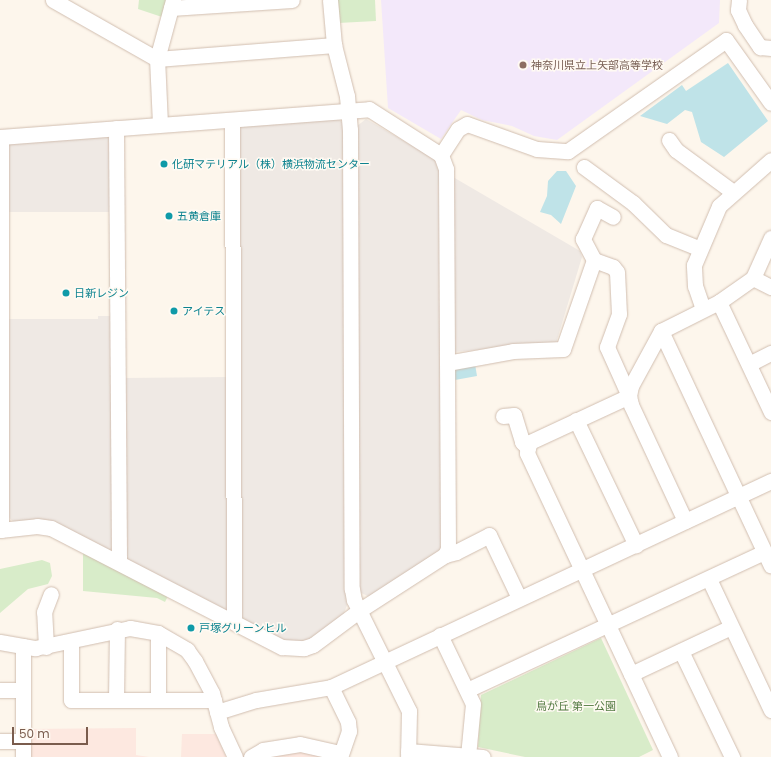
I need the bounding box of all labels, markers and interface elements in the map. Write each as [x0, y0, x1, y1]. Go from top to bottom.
place label: 神奈川県立上矢部高等学校 [531, 58, 663, 72]
marker: 神奈川県立上矢部高等学校 [518, 60, 528, 70]
place label: 化研マテリアル（株）横浜物流センター [172, 157, 370, 171]
marker: 化研マテリアル（株）横浜物流センター [159, 159, 169, 169]
place label: 五黄倉庫 [177, 209, 221, 223]
marker: 五黄倉庫 [164, 211, 174, 221]
place label: 日新レジン [74, 286, 129, 300]
marker: 日新レジン [61, 288, 71, 298]
place label: アイテス [182, 304, 226, 318]
marker: アイテス [169, 306, 179, 316]
place label: 戸塚グリーンヒル [199, 621, 287, 635]
marker: 戸塚グリーンヒル [186, 623, 196, 633]
park label: 鳥が丘 第一公園 [536, 699, 616, 713]
scale bar [14, 719, 90, 745]
text: 50 m [19, 725, 50, 742]

